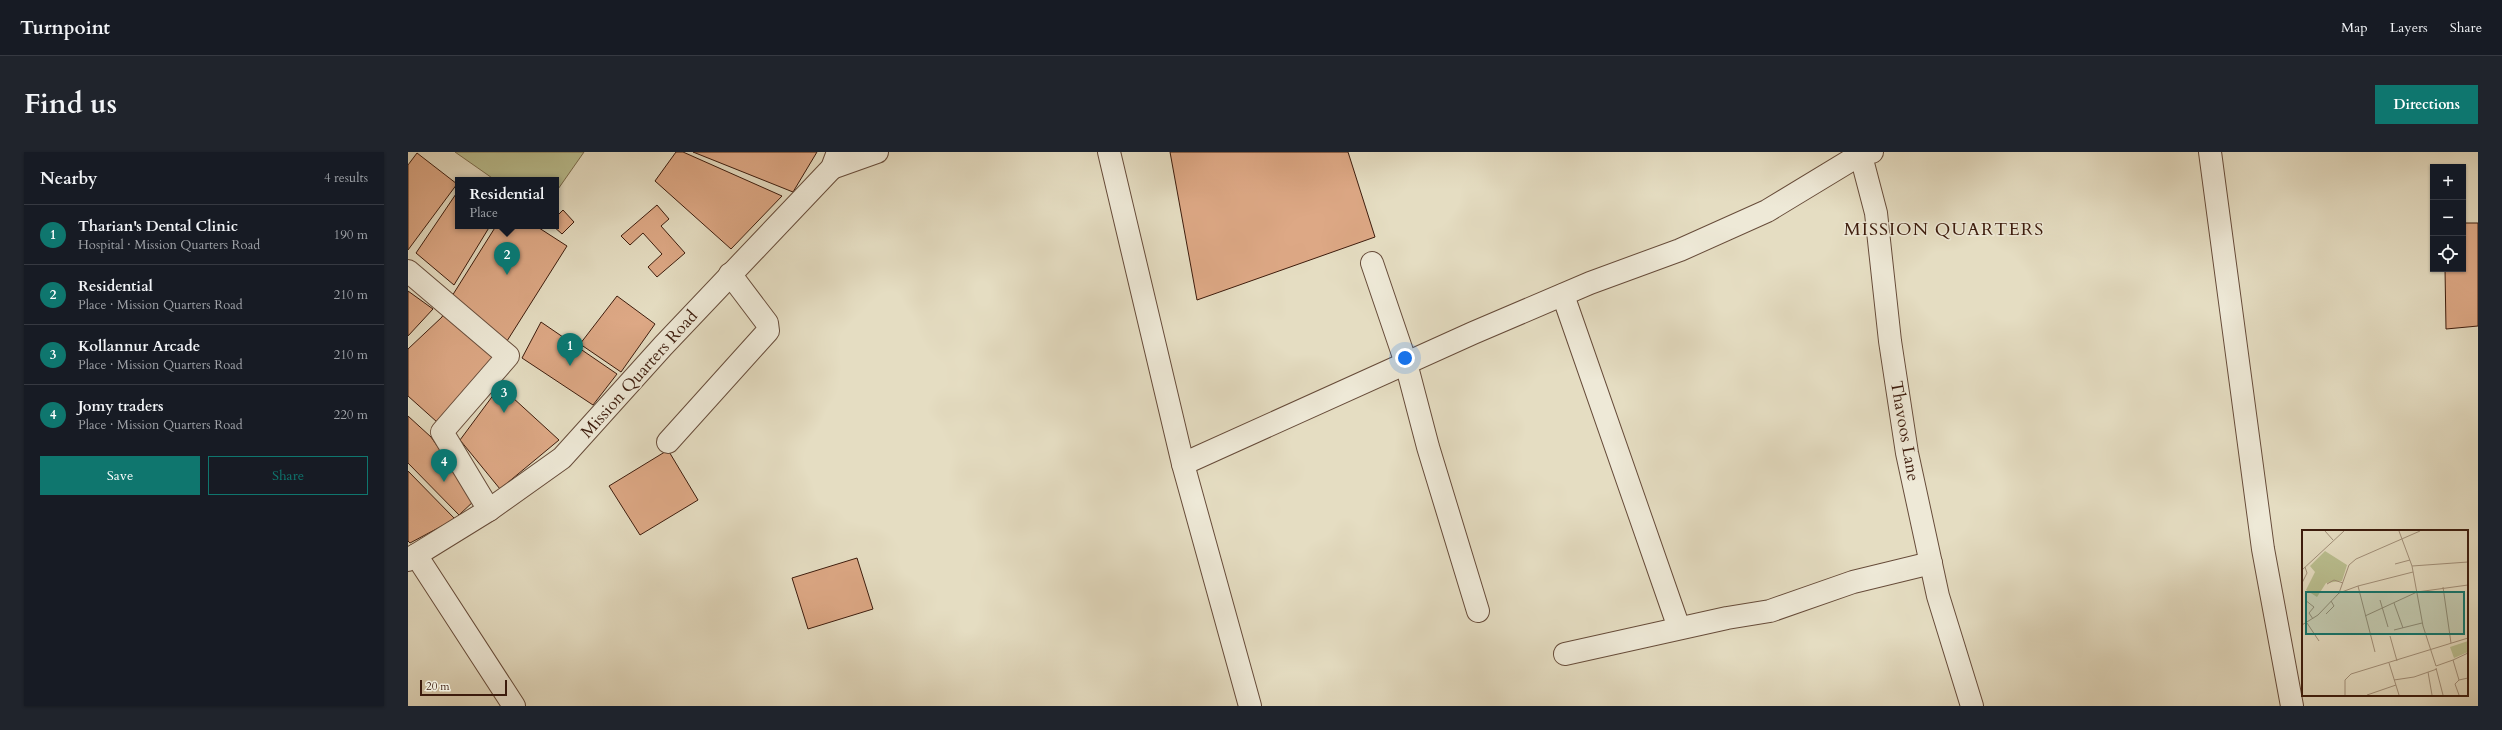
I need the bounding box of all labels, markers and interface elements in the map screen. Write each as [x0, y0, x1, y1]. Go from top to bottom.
text: Turnpoint [20, 15, 110, 41]
text: Map [2341, 18, 2368, 37]
text: Layers [2390, 18, 2428, 37]
text: Share [2450, 18, 2482, 37]
text: Find us [24, 85, 117, 123]
button: Directions [2375, 85, 2478, 124]
map controls [2430, 164, 2466, 272]
button: + [2430, 164, 2466, 200]
text: Nearby [40, 167, 97, 190]
text: 4 results [324, 169, 368, 187]
popup [455, 177, 559, 229]
text: Residential [470, 184, 544, 204]
button: − [2430, 200, 2466, 236]
text: Place [470, 204, 498, 222]
text: Tharian's Dental Clinic [78, 216, 238, 236]
district label: MISSION QUARTERS [1844, 217, 2044, 242]
text: 1 [50, 226, 56, 244]
text: 190 m [334, 226, 368, 244]
text: Hospital · Mission Quarters Road [78, 236, 260, 254]
button: locate [2430, 236, 2466, 272]
pin: 2 [494, 242, 520, 275]
text: Residential [78, 276, 153, 296]
text: 2 [50, 286, 56, 304]
text: 210 m [334, 286, 368, 304]
text: Place · Mission Quarters Road [78, 296, 243, 314]
street label: Mission Quarters Road [575, 305, 703, 443]
pin: 1 [557, 333, 583, 366]
text: Kollannur Arcade [78, 336, 200, 356]
text: 3 [50, 346, 56, 364]
text: 210 m [334, 346, 368, 364]
your location [1395, 348, 1415, 368]
text: Place · Mission Quarters Road [78, 356, 243, 374]
street label: Thavoos Lane [1885, 379, 1925, 483]
pin: 3 [491, 380, 517, 413]
text: Jomy traders [78, 396, 164, 416]
text: 4 [50, 406, 56, 424]
text: 220 m [334, 406, 368, 424]
text: Place · Mission Quarters Road [78, 416, 243, 434]
pin: 4 [431, 449, 457, 482]
button: Save [40, 456, 200, 495]
button: Share [208, 456, 368, 495]
inset map [2302, 530, 2468, 696]
scale bar [420, 678, 507, 697]
text: 20 m [426, 679, 450, 694]

